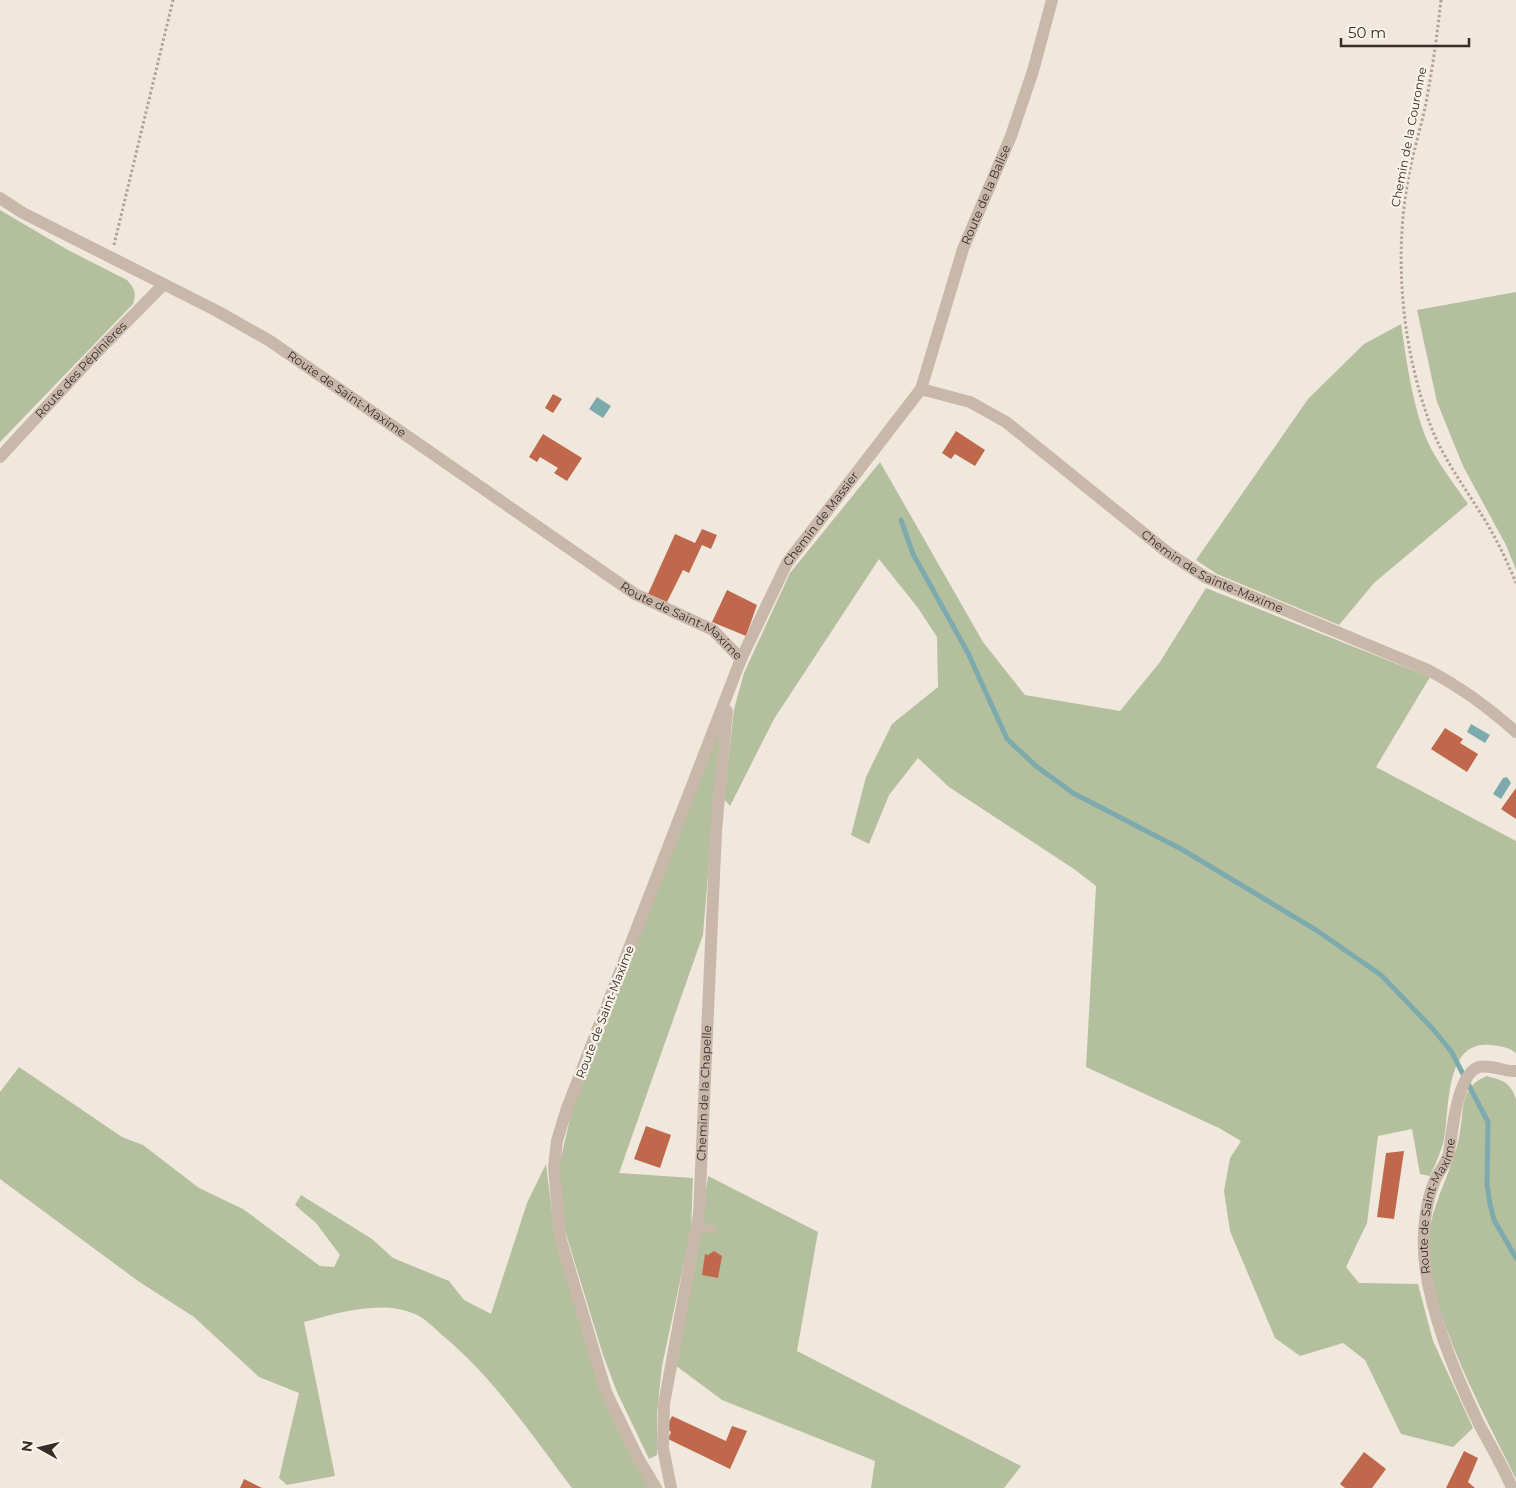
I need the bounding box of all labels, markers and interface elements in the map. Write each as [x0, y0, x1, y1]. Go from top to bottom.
scale bar [1341, 15, 1468, 47]
text: 50 m [1348, 23, 1386, 42]
street label: Chemin de la Couronne [1388, 66, 1429, 208]
street label: Route de la Balise [958, 142, 1013, 247]
street label: Route des Pépinières [32, 318, 130, 421]
street label: Route de Saint-Maxime [285, 347, 409, 440]
street label: Chemin de Massier [779, 468, 862, 569]
street label: Chemin de Sainte-Maxime [1138, 526, 1285, 616]
street label: Route de Saint-Maxime [617, 578, 746, 663]
street label: Route de Saint-Maxime [572, 943, 637, 1080]
street label: Chemin de la Chapelle [693, 1025, 714, 1161]
street label: Route de Saint-Maxime [1416, 1137, 1458, 1275]
north arrow [15, 1423, 65, 1473]
text: N [17, 1439, 37, 1453]

